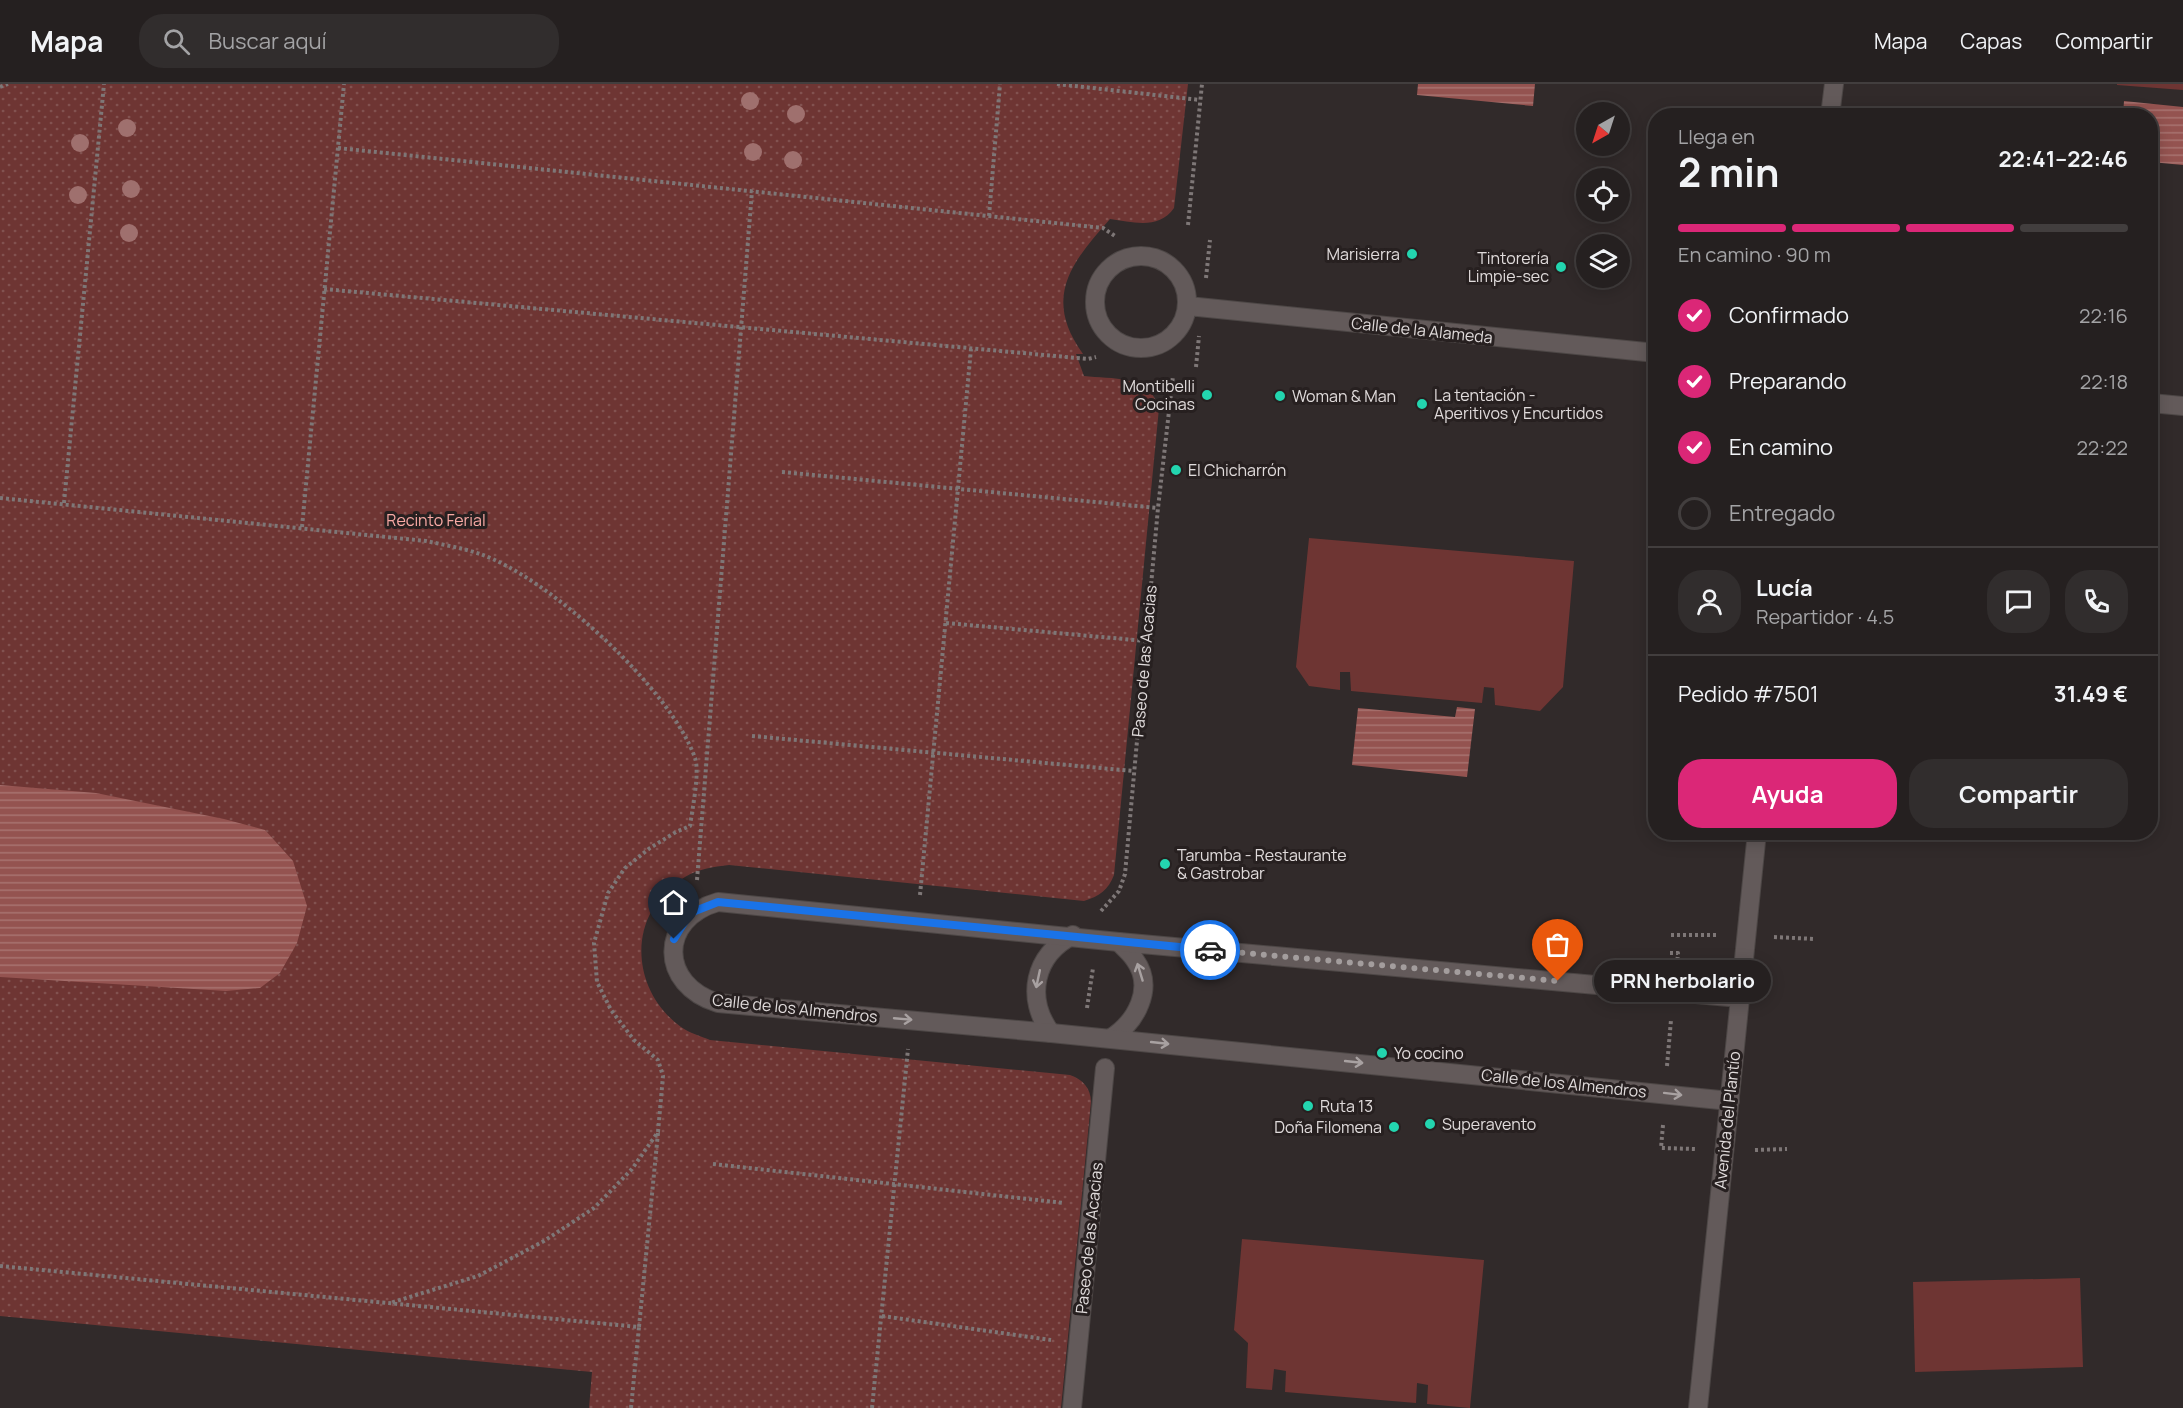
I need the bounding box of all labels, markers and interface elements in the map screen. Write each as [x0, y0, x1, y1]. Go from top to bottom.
search box [139, 14, 559, 68]
text: Mapa [30, 22, 103, 60]
icon: search [160, 25, 193, 58]
text: Buscar aquí [208, 26, 327, 56]
text: Mapa [1874, 27, 1927, 55]
text: Capas [1960, 27, 2022, 55]
text: Compartir [2055, 27, 2153, 55]
north arrow [1576, 102, 1630, 156]
map controls [1576, 102, 1630, 288]
text: Llega en [1678, 123, 1755, 150]
text: 22:41–22:46 [1999, 144, 2128, 174]
text: 2 min [1678, 145, 1779, 199]
button: locate [1576, 168, 1630, 222]
button: layers [1576, 234, 1630, 288]
text: En camino · 90 m [1678, 241, 1831, 268]
place label: Marisierra [1327, 243, 1400, 265]
marker: Marisierra [1405, 247, 1419, 261]
place label: Tintorería Limpie-sec [1468, 247, 1549, 287]
marker: Tintorería Limpie-sec [1554, 260, 1568, 274]
icon: check [1678, 299, 1711, 332]
text: Confirmado [1729, 300, 1849, 330]
text: 22:16 [2079, 302, 2128, 329]
street label: Calle de la Alameda [1350, 312, 1494, 348]
icon: check [1678, 365, 1711, 398]
text: Preparando [1729, 366, 1847, 396]
text: 22:18 [2080, 368, 2128, 395]
place label: Montibelli Cocinas [1122, 375, 1195, 415]
place label: La tentación - Aperitivos y Encurtidos [1434, 384, 1603, 424]
place label: Woman & Man [1292, 385, 1396, 407]
marker: Montibelli Cocinas [1200, 388, 1214, 402]
marker: Woman & Man [1273, 389, 1287, 403]
marker: La tentación - Aperitivos y Encurtidos [1415, 397, 1429, 411]
icon: check [1678, 431, 1711, 464]
text: En camino [1729, 432, 1833, 462]
text: 22:22 [2076, 434, 2128, 461]
place label: El Chicharrón [1188, 459, 1286, 481]
marker: El Chicharrón [1169, 463, 1183, 477]
text: Entregado [1729, 498, 1835, 528]
park label: Recinto Ferial [386, 509, 486, 531]
button: person [1678, 570, 1741, 633]
button: chat [1987, 570, 2050, 633]
button: phone [2065, 570, 2128, 633]
text: Lucía [1756, 573, 1813, 603]
street label: Paseo de las Acacias [1126, 584, 1162, 738]
text: Repartidor · 4.5 [1756, 603, 1894, 630]
text: Pedido #7501 [1678, 679, 1819, 709]
text: 31.49 € [2054, 679, 2128, 709]
button: Ayuda [1678, 759, 1897, 828]
button: Compartir [1909, 759, 2128, 828]
place label: Tarumba - Restaurante & Gastrobar [1177, 844, 1347, 884]
marker: Tarumba - Restaurante & Gastrobar [1158, 857, 1172, 871]
pin [648, 877, 699, 939]
icon: home [657, 886, 690, 919]
pin [1532, 919, 1583, 981]
courier [1180, 920, 1240, 980]
icon: bag [1541, 928, 1574, 961]
icon: car [1194, 934, 1227, 967]
callout: PRN herbolario [1594, 960, 1771, 1002]
one-way arrow [1134, 963, 1145, 982]
text: PRN herbolario [1610, 967, 1755, 994]
one-way arrow [1032, 968, 1043, 988]
street label: Calle de los Almendros [711, 988, 879, 1028]
one-way arrow [892, 1014, 912, 1025]
one-way arrow [1149, 1038, 1169, 1049]
place label: Yo cocino [1394, 1042, 1464, 1064]
marker: Yo cocino [1375, 1046, 1389, 1060]
street label: Avenida del Plantío [1709, 1050, 1745, 1190]
one-way arrow [1343, 1057, 1363, 1068]
street label: Calle de los Almendros [1480, 1063, 1648, 1103]
one-way arrow [1663, 1089, 1683, 1100]
place label: Ruta 13 [1320, 1095, 1373, 1117]
marker: Ruta 13 [1301, 1099, 1315, 1113]
place label: Superavento [1442, 1113, 1536, 1135]
place label: Doña Filomena [1274, 1116, 1382, 1138]
marker: Superavento [1423, 1117, 1437, 1131]
marker: Doña Filomena [1387, 1120, 1401, 1134]
street label: Paseo de las Acacias [1070, 1161, 1108, 1315]

